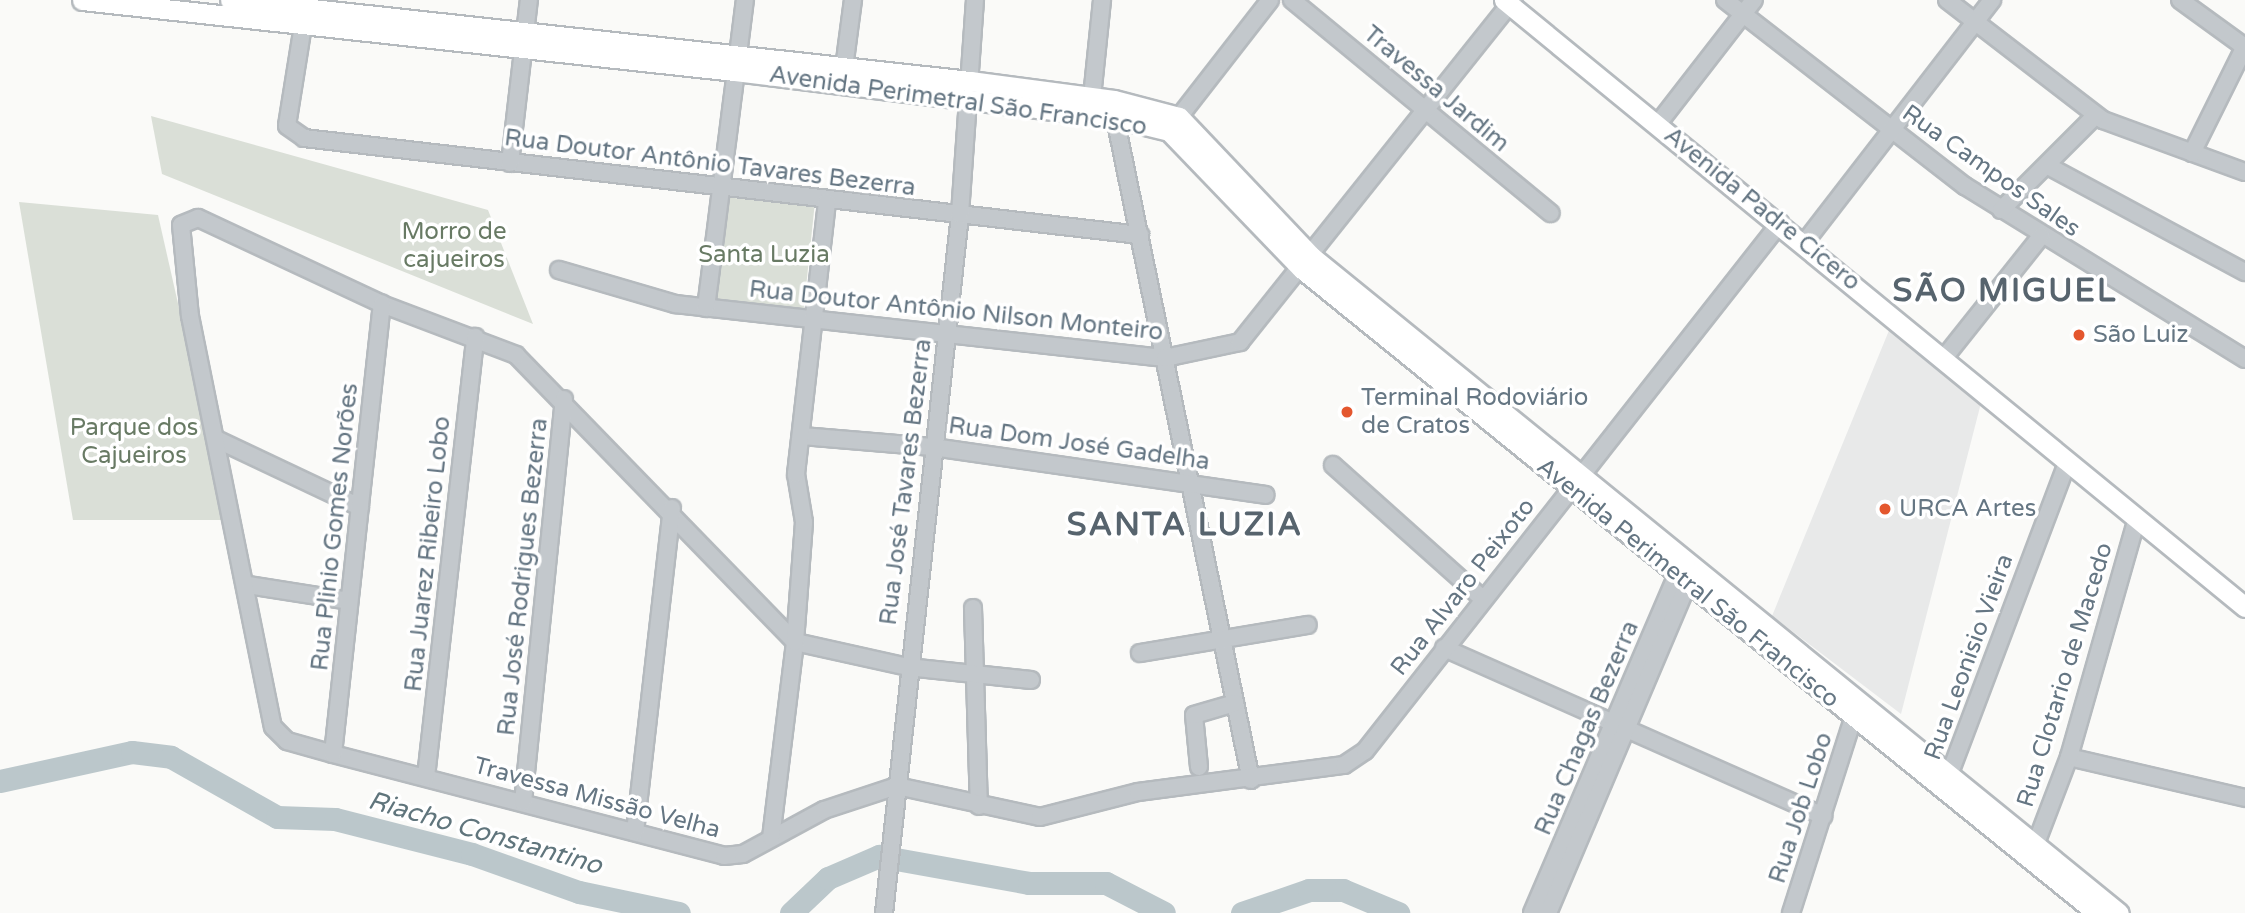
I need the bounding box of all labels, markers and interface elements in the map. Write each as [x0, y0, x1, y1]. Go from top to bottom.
street label: Travessa Jardim [1357, 20, 1515, 158]
street label: Avenida Perimetral São Francisco [767, 60, 1149, 142]
street label: Rua Campos Sales [1897, 99, 2085, 243]
street label: Avenida Padre Cícero [1658, 121, 1866, 297]
street label: Rua Doutor Antônio Tavares Bezerra [503, 123, 917, 203]
park label: Morro de cajueiros [401, 218, 507, 274]
park label: Santa Luzia [698, 241, 830, 269]
district label: SÃO MIGUEL [1894, 272, 2116, 310]
street label: Rua Doutor Antônio Nilson Monteiro [748, 275, 1164, 347]
place label: São Luiz [2093, 321, 2188, 349]
marker: São Luiz [2071, 327, 2087, 343]
street label: Rua José Tavares Bezerra [874, 337, 938, 627]
street label: Rua Plinio Gomes Norões [306, 382, 364, 672]
place label: Terminal Rodoviário de Cratos [1361, 384, 1588, 440]
marker: Terminal Rodoviário de Cratos [1339, 404, 1355, 420]
street label: Rua Dom José Gadelha [947, 411, 1211, 477]
park label: Parque dos Cajueiros [70, 414, 198, 470]
street label: Rua Juarez Ribeiro Lobo [399, 415, 457, 693]
street label: Rua José Rodrigues Bezerra [492, 417, 554, 737]
street label: Avenida Perimetral São Francisco [1531, 452, 1845, 714]
street label: Rua Alvaro Peixoto [1385, 493, 1541, 681]
place label: URCA Artes [1899, 495, 2036, 523]
marker: URCA Artes [1877, 501, 1893, 517]
district label: SANTA LUZIA [1068, 506, 1302, 544]
street label: Rua Clotario de Macedo [2011, 539, 2119, 811]
street label: Rua Leonisio Vieira [1918, 550, 2020, 764]
street label: Rua Chagas Bezerra [1529, 616, 1645, 840]
street label: Rua Job Lobo [1763, 729, 1839, 887]
street label: Travessa Missão Velha [471, 751, 723, 845]
water label: Riacho Constantino [365, 785, 605, 881]

